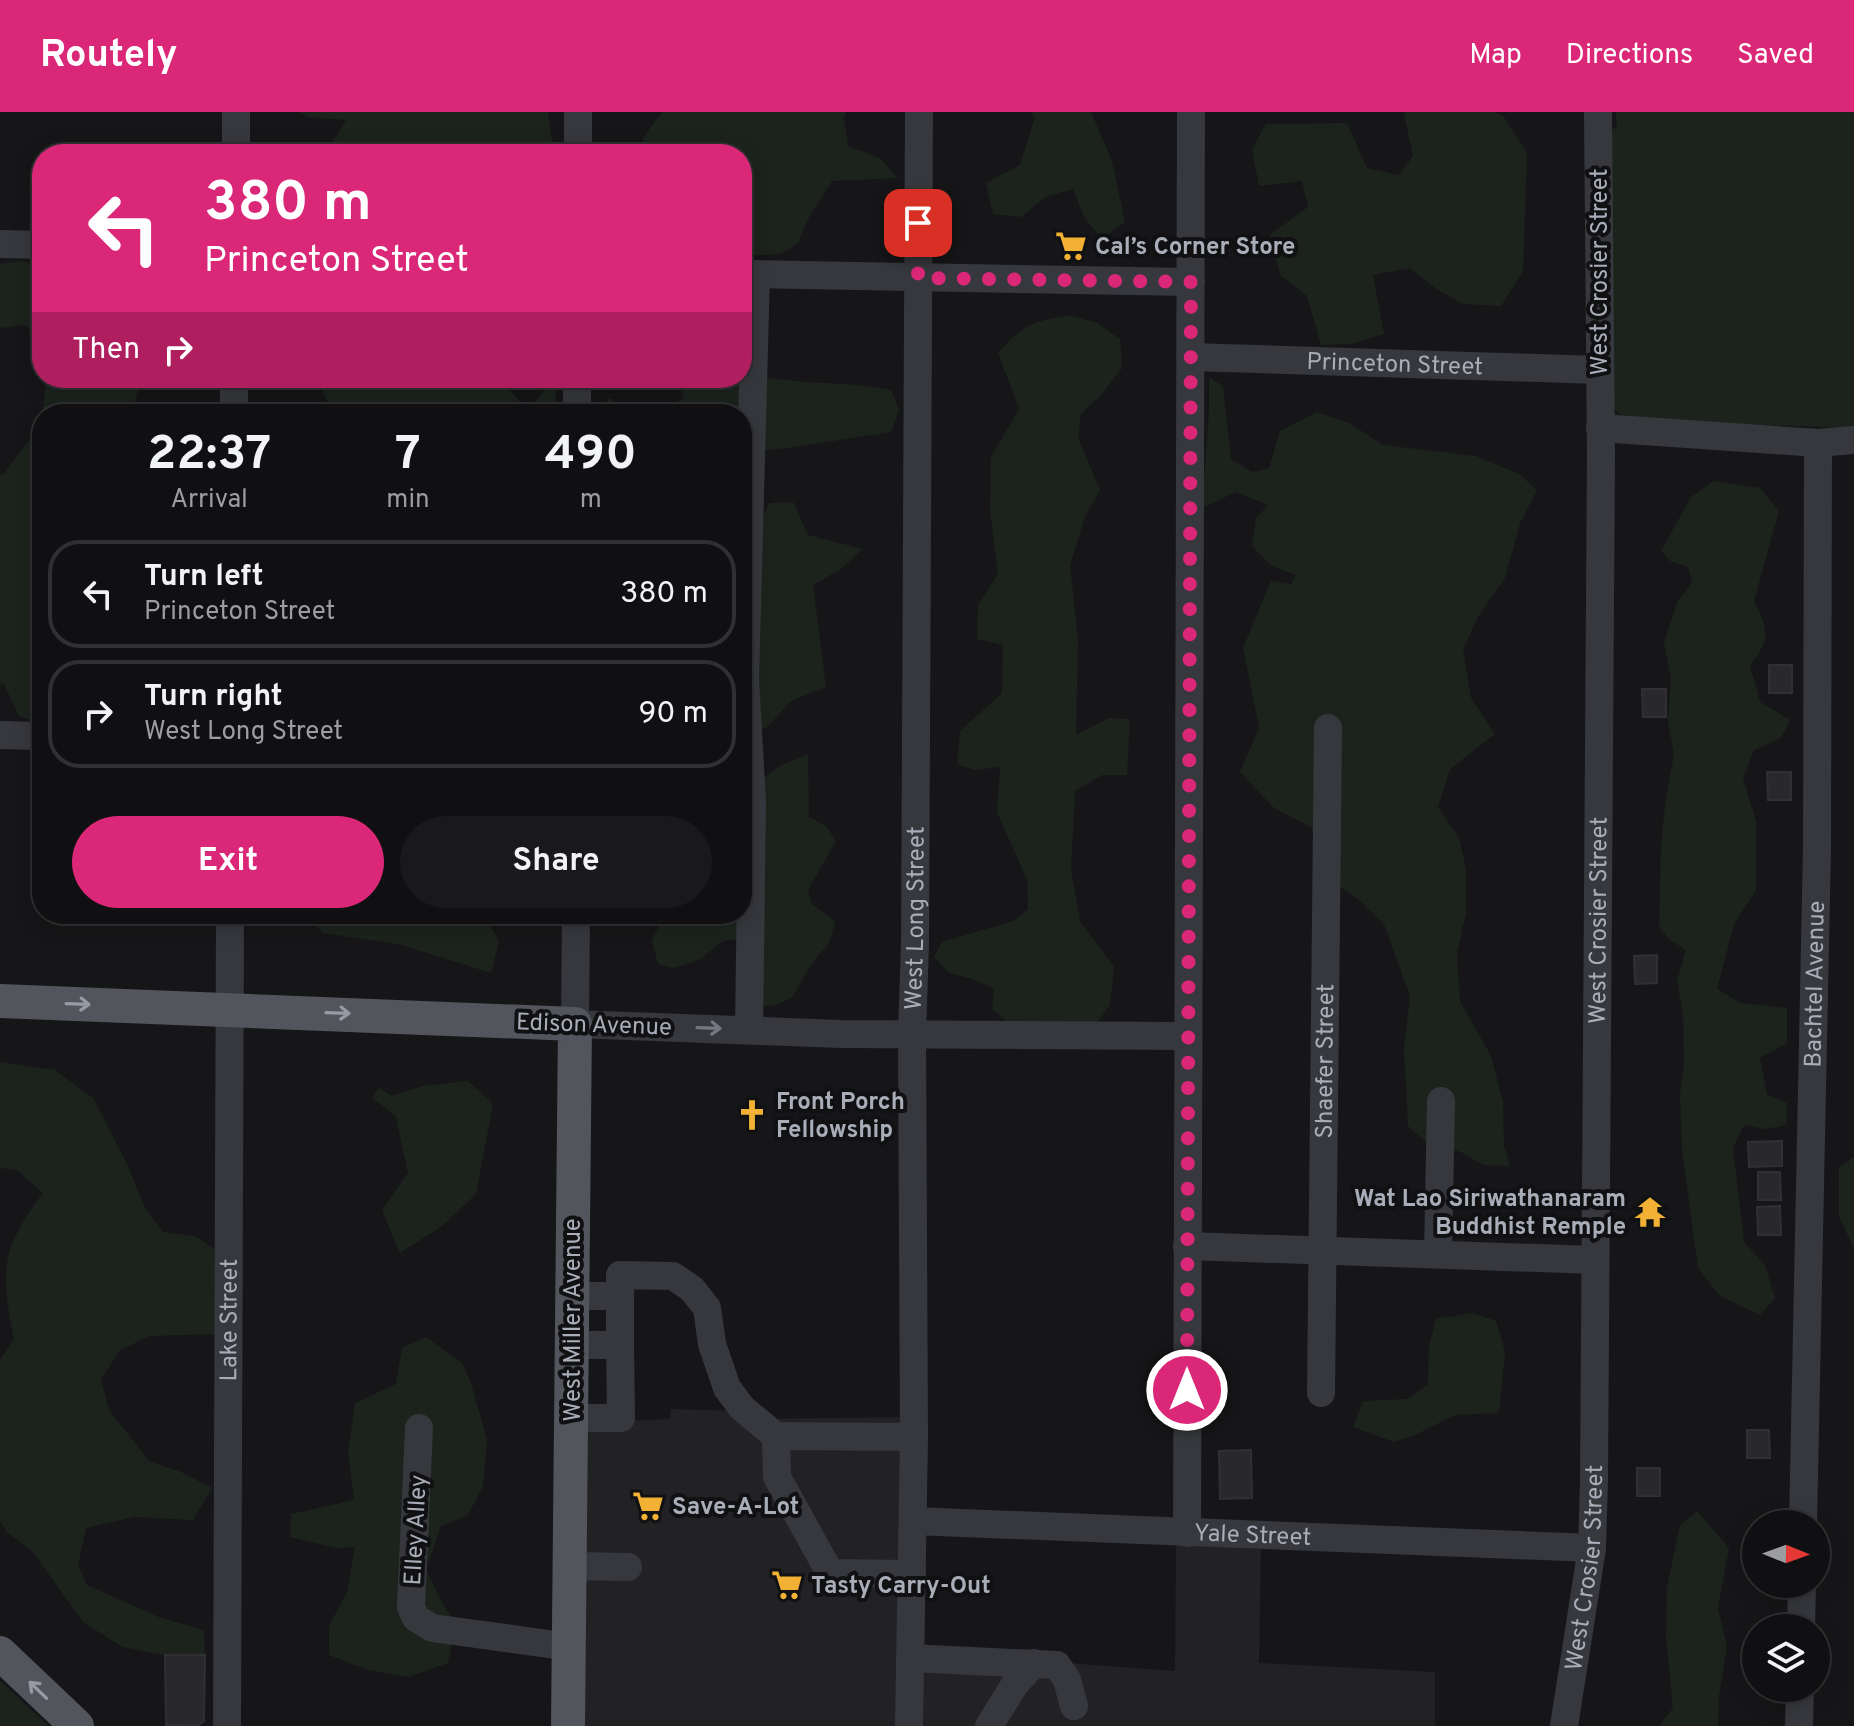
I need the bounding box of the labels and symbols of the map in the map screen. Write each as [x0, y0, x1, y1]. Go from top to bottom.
street label: West Crosier Street [1586, 168, 1616, 376]
pin [884, 189, 952, 257]
supermarket icon: Cal’s Corner Store [1054, 229, 1088, 263]
place label: Cal’s Corner Store [1095, 233, 1295, 263]
street label: Princeton Street [1306, 348, 1484, 383]
street label: West Crosier Street [1584, 817, 1616, 1024]
street label: West Long Street [900, 826, 933, 1011]
street label: Bachtel Avenue [1799, 900, 1833, 1068]
street label: Shaefer Street [1311, 983, 1342, 1139]
one-way arrow [64, 996, 91, 1011]
one-way arrow [324, 1006, 351, 1021]
street label: Edison Avenue [516, 1008, 672, 1044]
one-way arrow [695, 1021, 722, 1036]
place label: Front Porch Fellowship [776, 1088, 905, 1146]
church icon: Front Porch Fellowship [735, 1098, 769, 1132]
place label: Wat Lao Siriwathanaram Buddhist Remple [1354, 1185, 1626, 1243]
temple icon: Wat Lao Siriwathanaram Buddhist Remple [1633, 1195, 1667, 1229]
street label: West Miller Avenue [559, 1218, 589, 1422]
street label: Lake Street [215, 1259, 246, 1381]
position arrow [1145, 1348, 1229, 1432]
street label: West Crosier Street [1560, 1465, 1611, 1673]
street label: Elley Alley [399, 1474, 435, 1586]
supermarket icon: Save-A-Lot [631, 1489, 665, 1523]
place label: Save-A-Lot [672, 1493, 799, 1523]
north arrow [1742, 1510, 1830, 1598]
street label: Yale Street [1193, 1519, 1312, 1554]
supermarket icon: Tasty Carry-Out [770, 1568, 804, 1602]
place label: Tasty Carry-Out [811, 1572, 991, 1602]
one-way arrow [28, 1681, 48, 1700]

